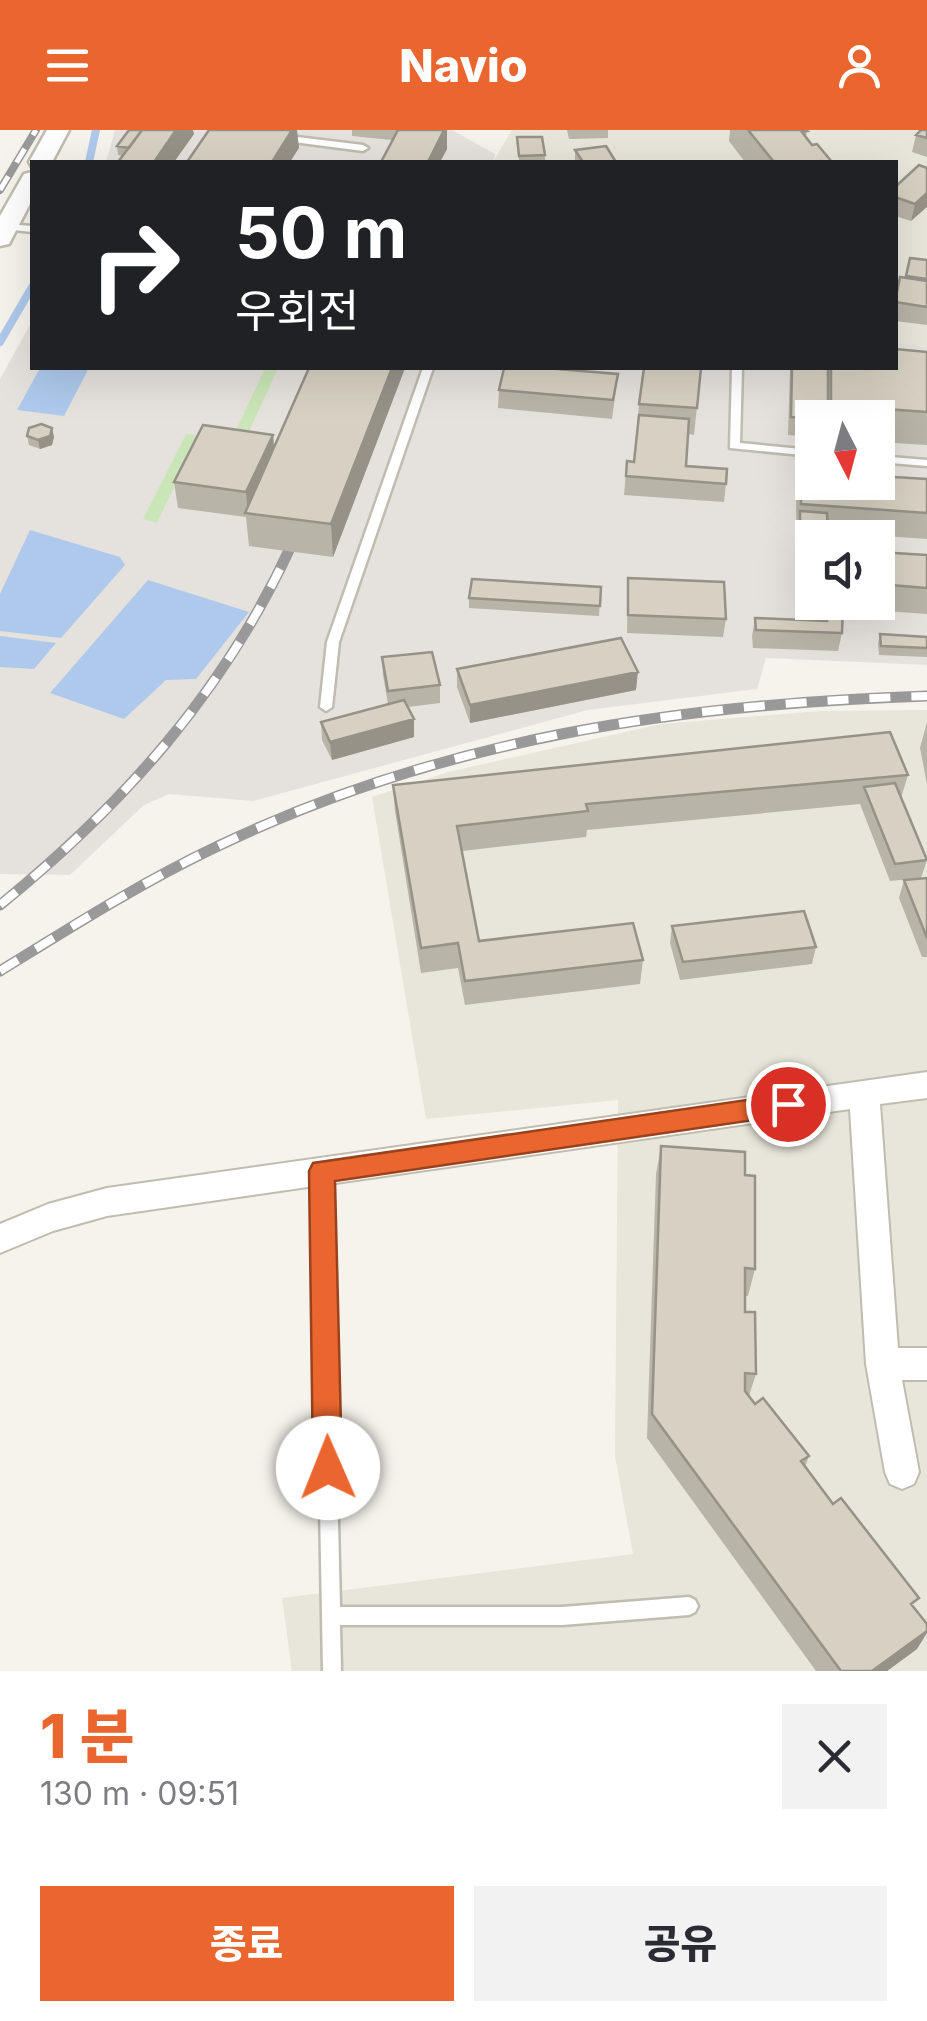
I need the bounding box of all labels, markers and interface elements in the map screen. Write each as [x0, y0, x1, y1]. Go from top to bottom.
icon: menu [40, 38, 95, 93]
text: Navio [399, 38, 528, 93]
icon: person [832, 38, 887, 93]
text: 50 m [235, 190, 407, 275]
icon: right [70, 200, 200, 330]
text: 우회전 [235, 283, 359, 338]
north arrow [795, 400, 895, 500]
map controls [795, 400, 895, 620]
button: sound [795, 520, 895, 620]
pin [746, 1062, 831, 1147]
icon: arrive [761, 1077, 816, 1132]
position arrow [276, 1416, 380, 1520]
text: 1 분 [40, 1700, 135, 1772]
button: close [782, 1704, 887, 1809]
text: 130 m · 09:51 [40, 1774, 239, 1813]
button: 종료 [40, 1886, 454, 2001]
button: 공유 [474, 1886, 887, 2001]

